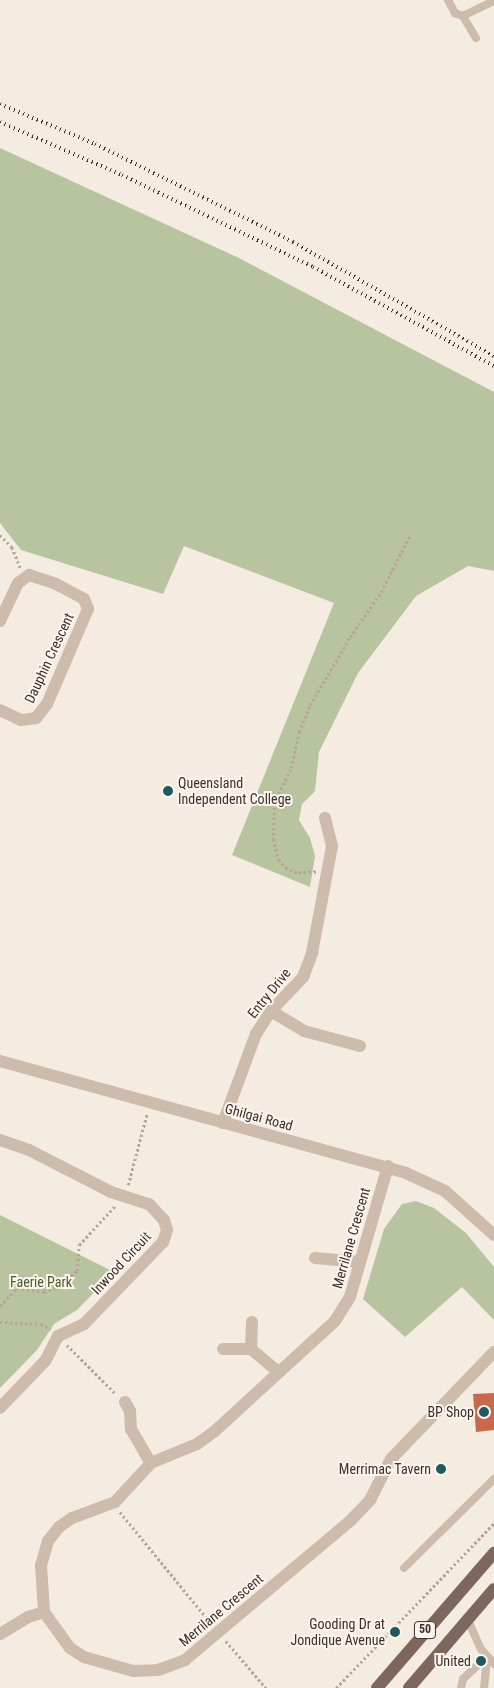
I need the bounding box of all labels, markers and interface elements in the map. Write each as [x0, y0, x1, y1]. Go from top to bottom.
street label: Dauphin Crescent [21, 610, 77, 706]
place label: Queensland Independent College [178, 775, 291, 808]
marker: Queensland Independent College [162, 785, 174, 797]
street label: Entry Drive [244, 965, 294, 1021]
street label: Ghilgai Road [223, 1100, 295, 1134]
street label: Merrilane Crescent [329, 1186, 373, 1290]
street label: Inwood Circuit [88, 1228, 154, 1298]
park label: Faerie Park [10, 1274, 72, 1290]
place label: BP Shop [427, 1404, 474, 1420]
marker: BP Shop [478, 1406, 490, 1418]
place label: Merrimac Tavern [339, 1461, 431, 1477]
marker: Merrimac Tavern [435, 1463, 447, 1475]
street label: Merrilane Crescent [176, 1570, 266, 1650]
place label: Gooding Dr at Jondique Avenue [290, 1616, 385, 1648]
road number: 50 [414, 1620, 436, 1640]
marker: Gooding Dr at Jondique Avenue [389, 1626, 401, 1638]
place label: United [435, 1653, 471, 1669]
marker: United [475, 1655, 487, 1667]

